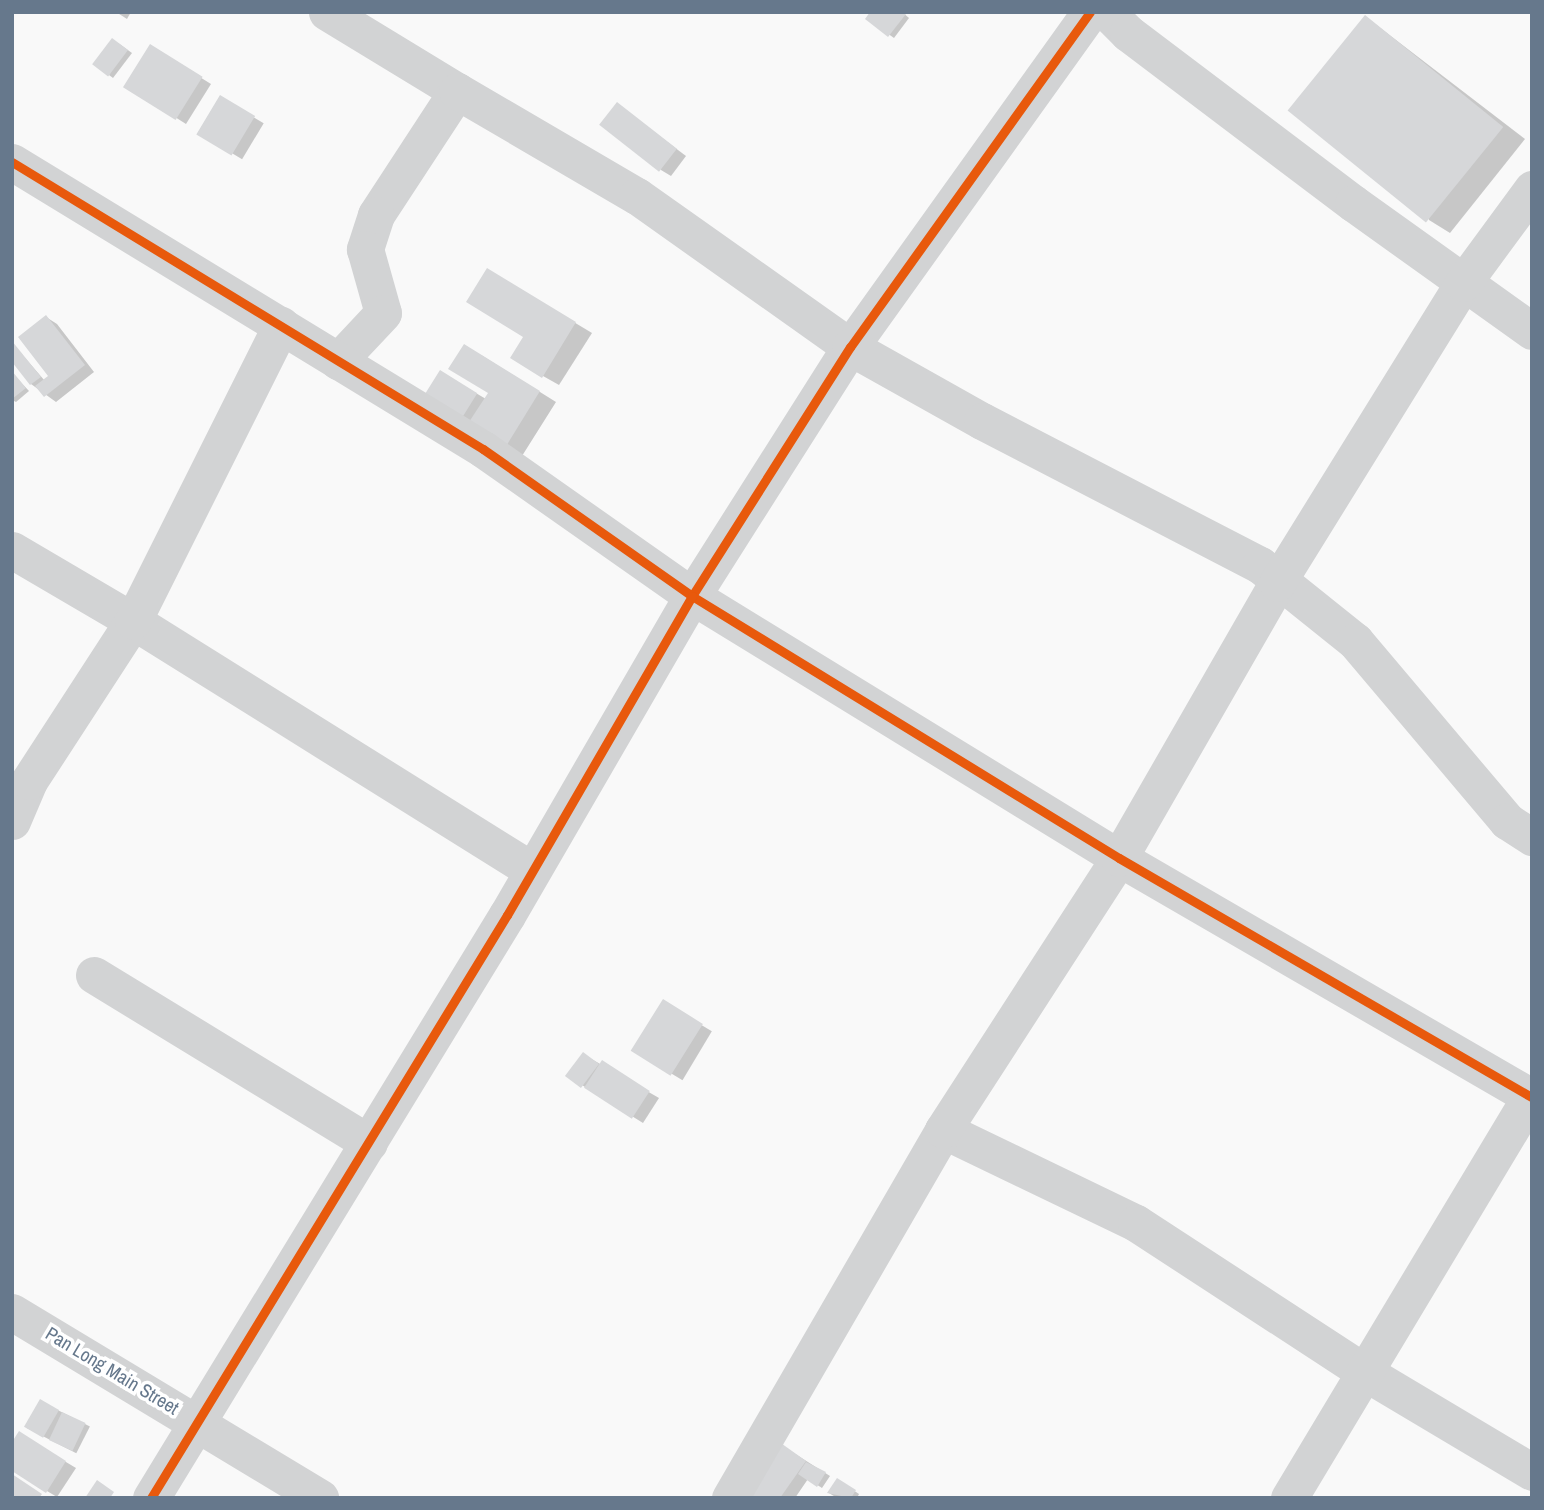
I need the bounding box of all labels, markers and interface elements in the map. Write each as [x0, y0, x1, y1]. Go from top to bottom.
street label: Pan Long Main Street [41, 1322, 183, 1420]

